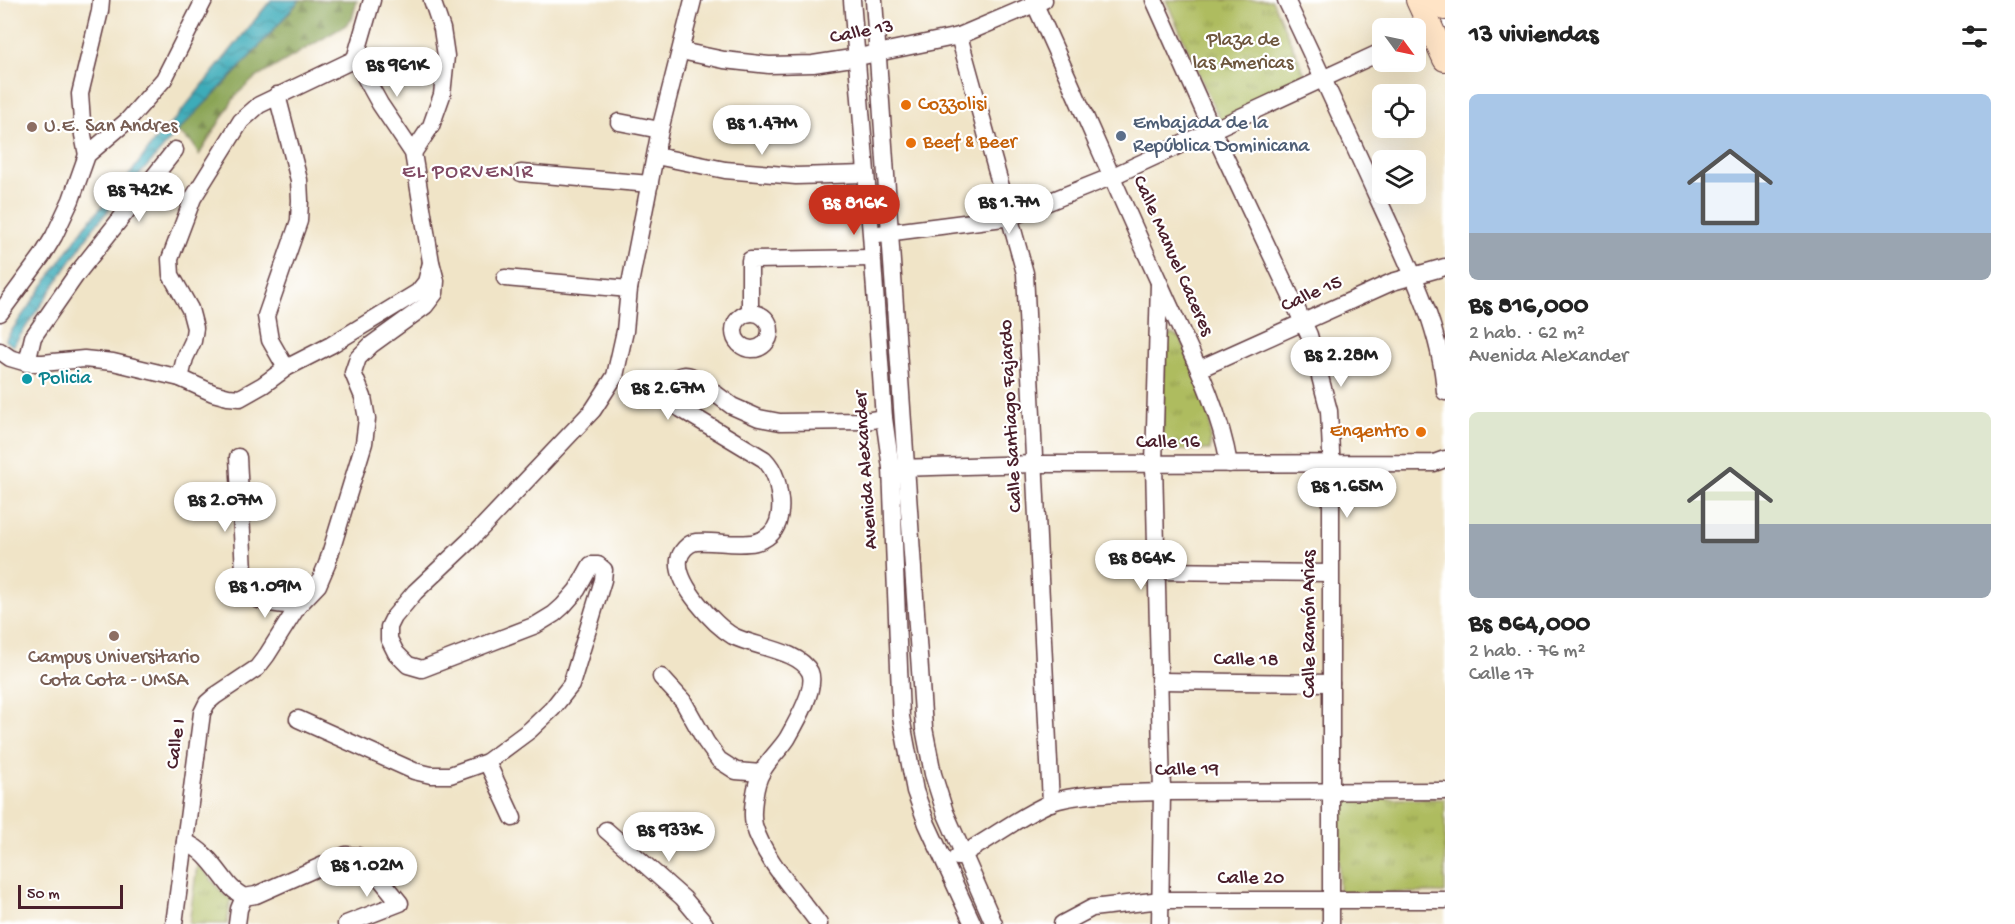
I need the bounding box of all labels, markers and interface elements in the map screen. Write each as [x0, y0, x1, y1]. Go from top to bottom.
street label: Calle 13 [828, 16, 896, 50]
north arrow [1372, 18, 1426, 72]
map controls [1372, 18, 1426, 204]
icon: filters [1958, 20, 1991, 53]
text: 13 viviendas [1469, 21, 1598, 52]
park label: Plaza de las Americas [1193, 30, 1294, 76]
pin: Bs 961K [342, 47, 452, 98]
text: Bs 961K [366, 55, 428, 78]
button: locate [1372, 84, 1426, 138]
place label: Cozzolisi [918, 94, 988, 117]
marker: Cozzolisi [899, 98, 913, 112]
pin: Bs 1.47M [700, 105, 824, 156]
text: Bs 1.47M [727, 113, 797, 136]
place label: Embajada de la República Dominicana [1133, 113, 1310, 159]
place label: U.E. San Andres [44, 116, 178, 139]
marker: U.E. San Andres [25, 120, 39, 134]
marker: Embajada de la República Dominicana [1114, 129, 1128, 143]
place label: Beef & Beer [922, 132, 1019, 155]
icon: home [1676, 133, 1784, 241]
marker: Beef & Beer [904, 136, 918, 150]
button: layers [1372, 150, 1426, 204]
district label: EL PORVENIR [402, 161, 534, 186]
pin: Bs 742K [84, 172, 194, 223]
street label: Calle Manuel Caceres [1126, 172, 1218, 340]
text: Bs 742K [107, 180, 171, 203]
pin: Bs 1.7M [954, 184, 1064, 235]
pin: Bs 816K [799, 185, 909, 236]
text: Bs 1.7M [979, 192, 1039, 215]
text: Bs 816K [823, 193, 885, 216]
street label: Calle 15 [1278, 271, 1346, 319]
text: Bs 816,000 [1469, 292, 1588, 323]
street label: Calle Santiago Fajardo [995, 319, 1029, 513]
text: 2 hab. · 62 m² [1469, 323, 1585, 346]
pin: Bs 2.28M [1279, 337, 1403, 388]
text: Bs 2.28M [1304, 345, 1378, 368]
text: Avenida Alexander [1469, 346, 1628, 369]
place label: Policia [38, 368, 92, 391]
pin: Bs 2.67M [606, 370, 730, 421]
marker: Policia [20, 372, 34, 386]
text: Bs 2.67M [632, 378, 704, 401]
street label: Avenida Alexander [850, 388, 884, 550]
place label: Enqentro [1330, 421, 1409, 444]
marker: Enqentro [1414, 425, 1428, 439]
street label: Calle 16 [1136, 432, 1201, 455]
icon: home [1676, 451, 1784, 559]
pin: Bs 1.65M [1285, 468, 1409, 519]
text: Bs 1.65M [1311, 476, 1383, 499]
pin: Bs 2.07M [163, 482, 287, 533]
text: Bs 2.07M [188, 490, 262, 513]
pin: Bs 864K [1086, 540, 1196, 591]
text: Bs 864K [1109, 548, 1173, 571]
street label: Calle Ramón Arias [1299, 549, 1322, 698]
pin: Bs 1.09M [203, 568, 327, 619]
text: Bs 1.09M [229, 576, 301, 599]
text: Bs 864,000 [1469, 610, 1590, 641]
marker: Campus Universitario Cota Cota - UMSA [107, 629, 121, 643]
text: 2 hab. · 76 m² [1469, 641, 1585, 664]
place label: Campus Universitario Cota Cota - UMSA [28, 647, 200, 693]
street label: Calle 18 [1213, 649, 1279, 673]
text: Calle 17 [1469, 664, 1533, 687]
street label: Calle I [162, 717, 192, 771]
street label: Calle 19 [1155, 759, 1219, 783]
pin: Bs 933K [614, 812, 724, 863]
text: Bs 933K [637, 820, 701, 843]
pin: Bs 1.02M [305, 847, 429, 898]
text: Bs 1.02M [331, 855, 403, 878]
street label: Calle 20 [1218, 868, 1284, 891]
scale bar [18, 882, 123, 910]
text: 50 m [27, 886, 60, 905]

